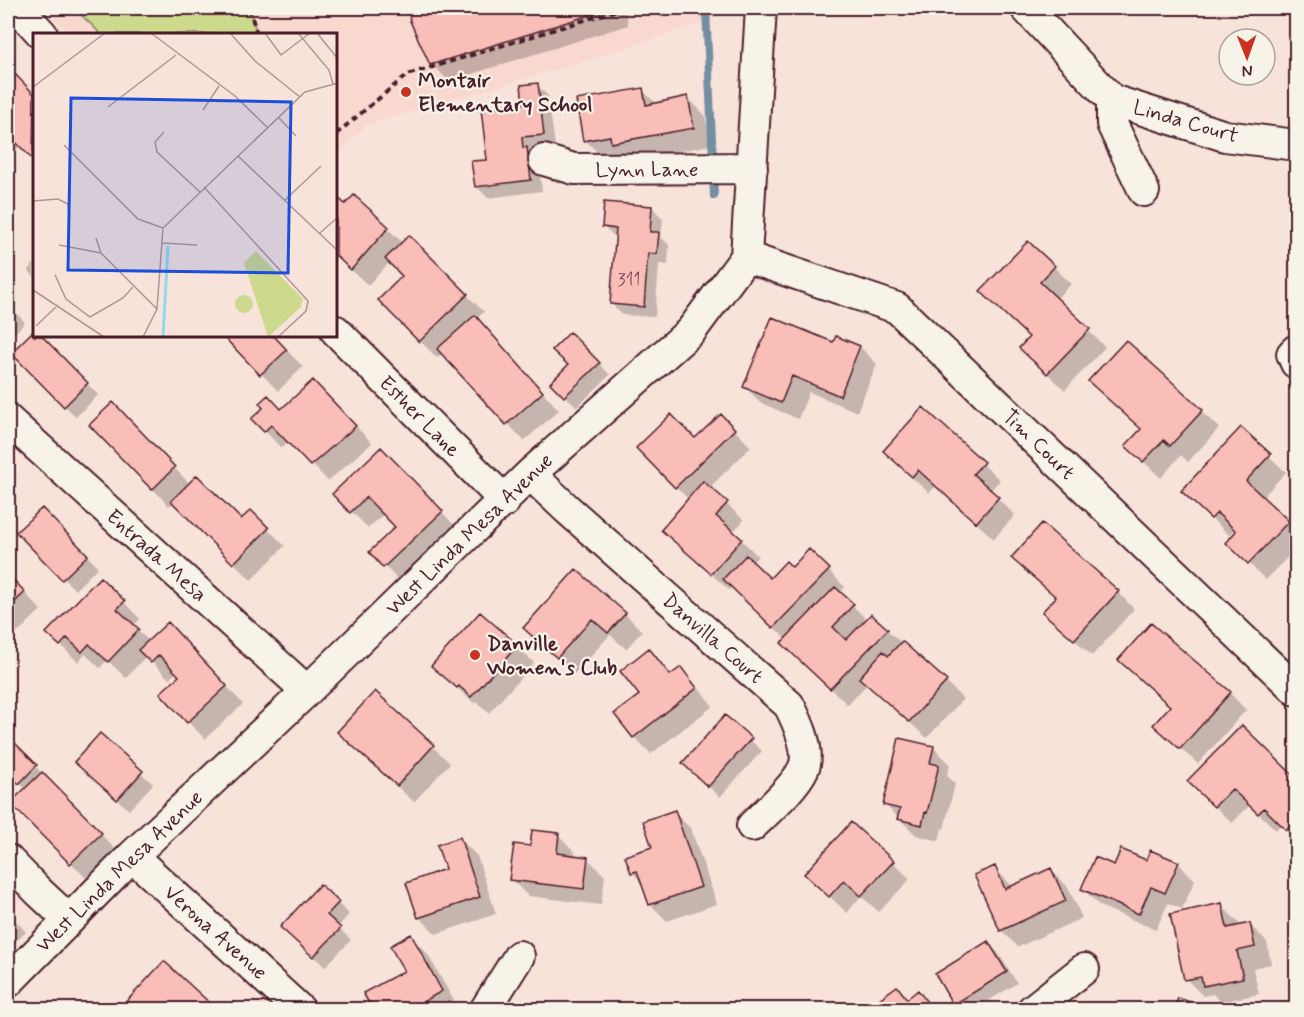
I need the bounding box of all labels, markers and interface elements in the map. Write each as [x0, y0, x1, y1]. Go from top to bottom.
north arrow [1217, 27, 1277, 87]
inset map [33, 33, 338, 338]
text: N [1242, 60, 1253, 81]
place label: Montair Elementary School [418, 67, 593, 119]
marker: Montair Elementary School [399, 85, 413, 99]
street label: Linda Court [1130, 94, 1242, 150]
street label: Lynn Lane [596, 156, 698, 184]
house number: 311 [618, 268, 640, 292]
street label: Esther Lane [372, 370, 466, 464]
street label: Tim Court [996, 403, 1081, 487]
street label: West Linda Mesa Avenue [380, 447, 559, 622]
street label: Entrada Mesa [100, 503, 213, 608]
street label: Danvilla Court [656, 587, 769, 691]
place label: Danville Women's Club [486, 630, 617, 682]
marker: Danville Women's Club [468, 648, 482, 662]
street label: West Linda Mesa Avenue [30, 784, 209, 959]
street label: Verona Avenue [158, 879, 273, 987]

